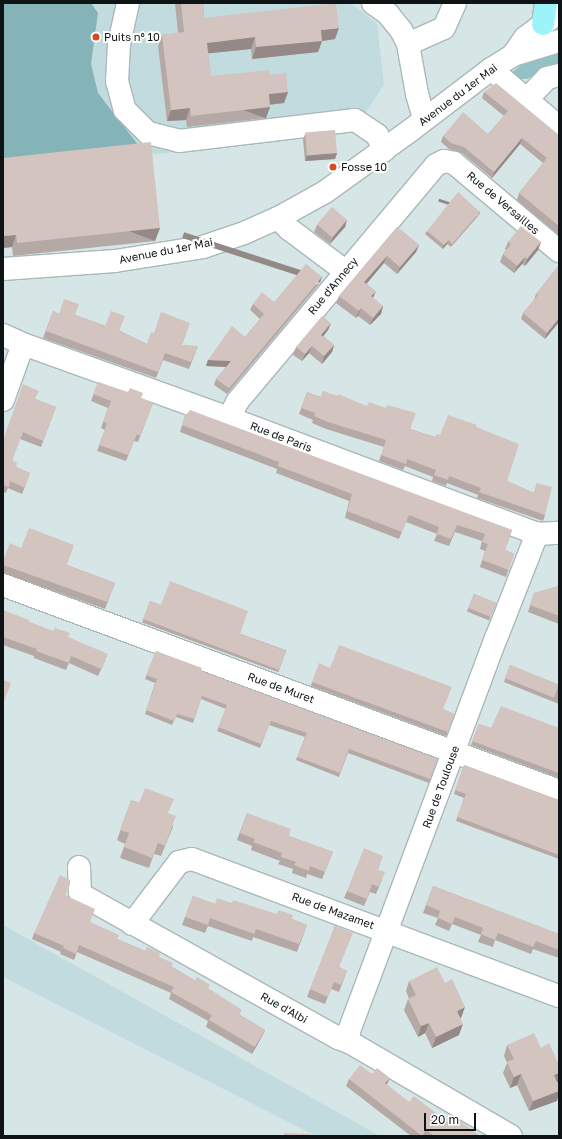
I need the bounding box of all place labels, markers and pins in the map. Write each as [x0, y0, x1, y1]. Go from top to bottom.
place label: Puits n° 10 [104, 30, 160, 44]
marker: Puits n° 10 [91, 32, 101, 42]
place label: Fosse 10 [341, 160, 387, 174]
marker: Fosse 10 [328, 162, 338, 172]

